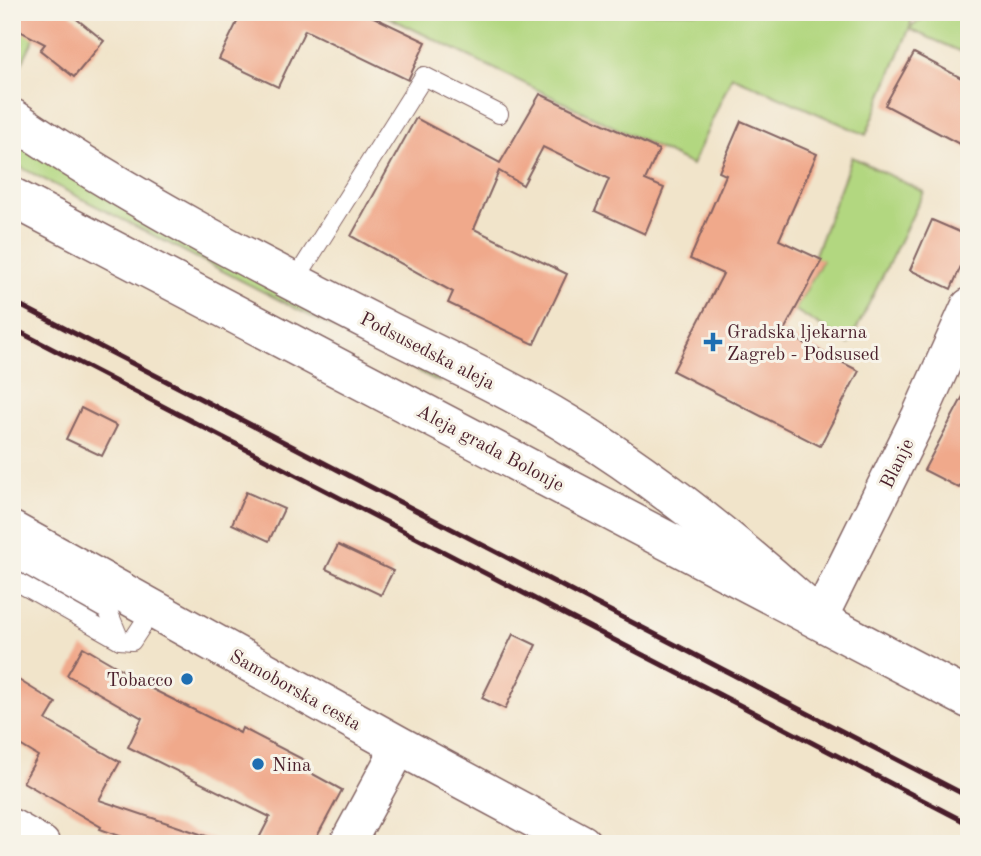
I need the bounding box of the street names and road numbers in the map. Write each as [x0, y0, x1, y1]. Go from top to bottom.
street label: Podsusedska aleja [357, 310, 498, 395]
street label: Aleja grada Bolonje [413, 402, 566, 496]
street label: Blanje [878, 436, 918, 492]
street label: Samoborska cesta [226, 647, 364, 735]

